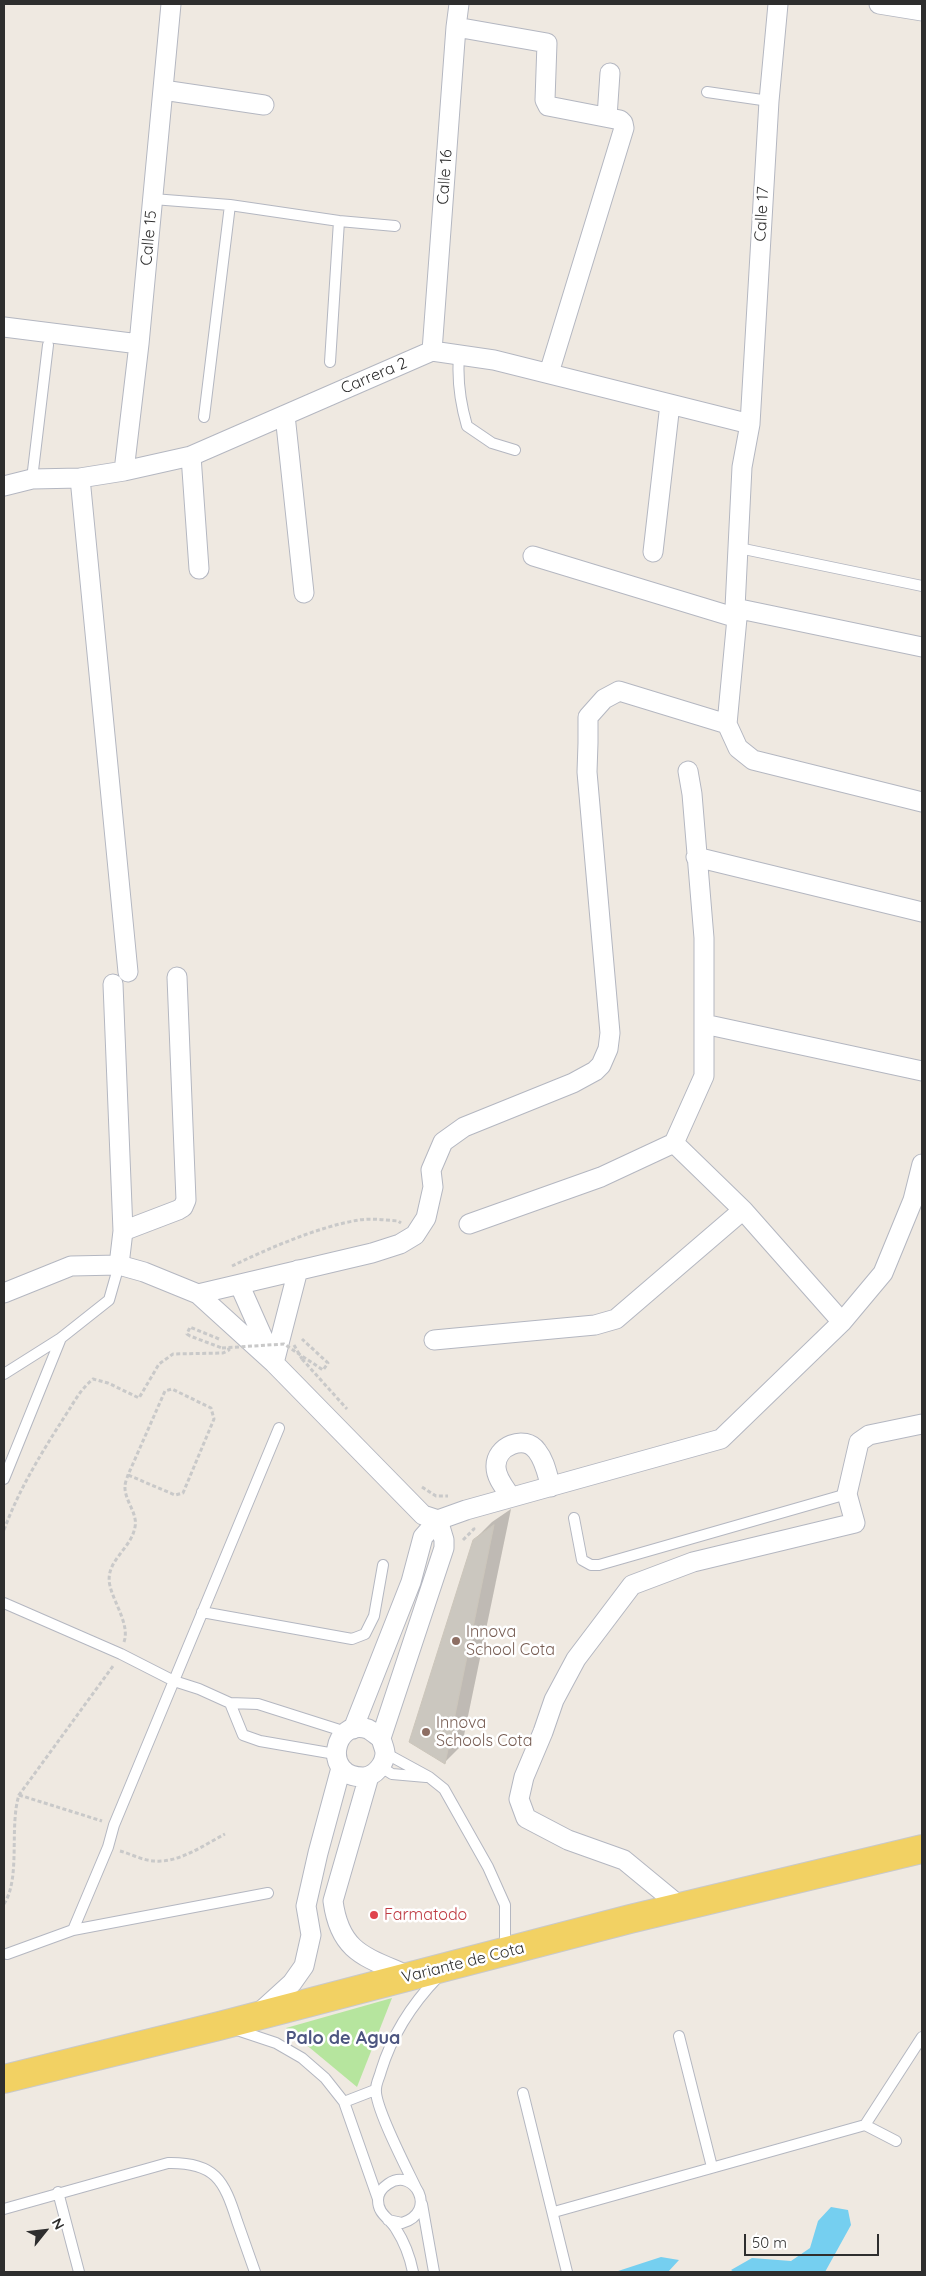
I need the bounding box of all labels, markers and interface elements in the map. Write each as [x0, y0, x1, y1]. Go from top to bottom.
street label: Calle 16 [433, 149, 457, 205]
street label: Calle 17 [751, 186, 773, 242]
street label: Calle 15 [137, 210, 161, 266]
street label: Carrera 2 [338, 353, 410, 399]
place label: Innova School Cota [466, 1622, 555, 1660]
marker: Innova School Cota [450, 1635, 462, 1647]
place label: Innova Schools Cota [436, 1713, 532, 1751]
marker: Innova Schools Cota [420, 1726, 432, 1738]
place label: Farmatodo [384, 1905, 467, 1925]
marker: Farmatodo [368, 1909, 380, 1921]
street label: Variante de Cota [400, 1938, 526, 1988]
district label: Palo de Agua [286, 2028, 400, 2050]
north arrow [20, 2206, 70, 2256]
text: N [48, 2215, 68, 2233]
scale bar [746, 2224, 881, 2256]
text: 50 m [752, 2233, 787, 2252]

